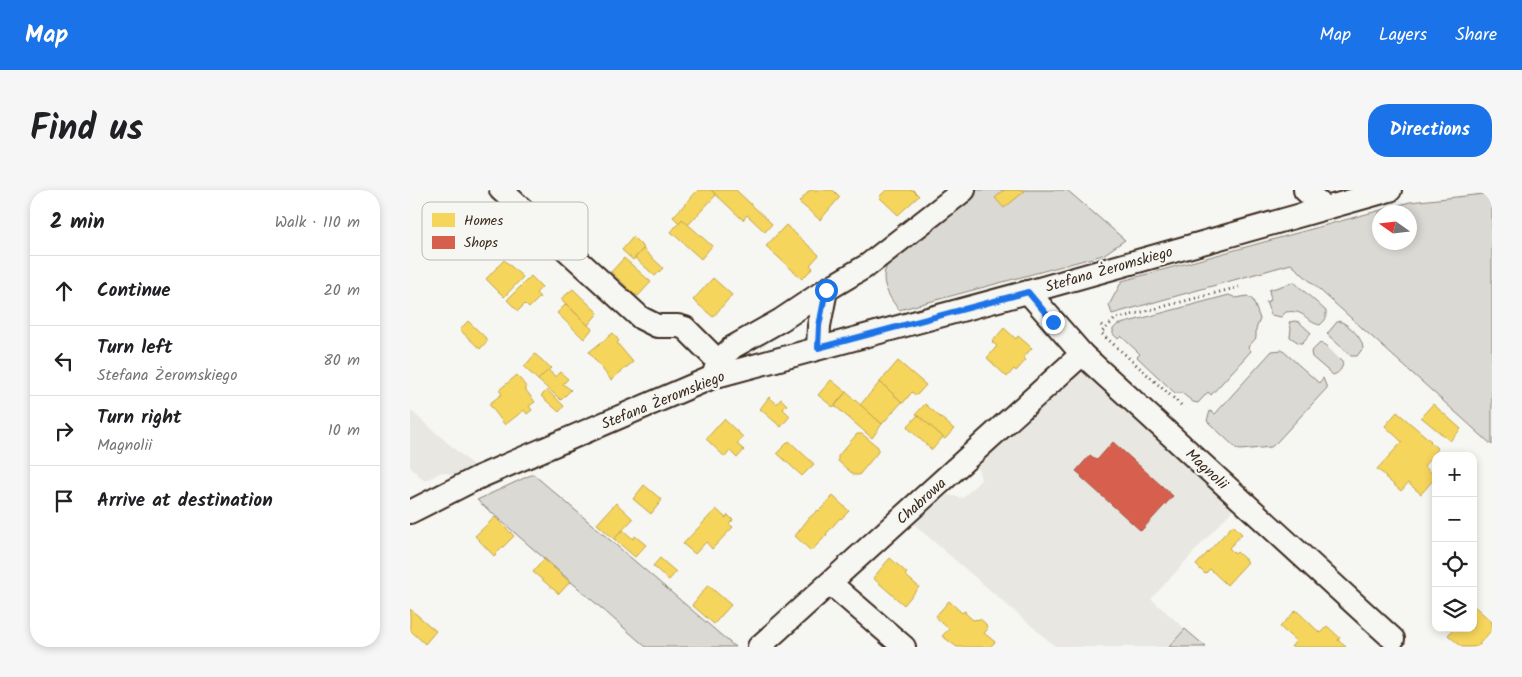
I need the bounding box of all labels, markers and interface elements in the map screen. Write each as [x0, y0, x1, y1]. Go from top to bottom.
text: Map [25, 16, 68, 55]
text: Map [1320, 21, 1351, 50]
text: Layers [1379, 21, 1427, 50]
text: Share [1455, 21, 1497, 50]
text: Find us [30, 102, 143, 158]
button: Directions [1368, 104, 1492, 157]
legend [422, 202, 588, 260]
north arrow [1372, 205, 1417, 250]
text: 2 min [50, 206, 105, 239]
text: Walk · 110 m [275, 210, 360, 235]
text: Homes [464, 210, 503, 232]
text: Shops [464, 232, 498, 254]
street label: Stefana Żeromskiego [1043, 240, 1176, 300]
text: Continue [97, 276, 170, 306]
icon: ahead [50, 277, 78, 305]
text: 20 m [324, 278, 360, 303]
route start [815, 279, 838, 302]
route end [1042, 311, 1065, 334]
text: Turn left [97, 333, 172, 363]
icon: left [50, 347, 78, 375]
text: 80 m [323, 348, 360, 373]
text: Stefana Żeromskiego [97, 363, 237, 388]
street label: Stefana Żeromskiego [598, 365, 729, 437]
text: Turn right [97, 403, 182, 433]
icon: right [50, 417, 78, 445]
text: 10 m [328, 418, 360, 443]
text: Magnolii [97, 433, 152, 458]
street label: Magnolii [1179, 443, 1234, 497]
map controls [1432, 452, 1477, 632]
button: + [1432, 452, 1477, 497]
street label: Chabrowa [891, 472, 952, 531]
text: Arrive at destination [97, 486, 273, 516]
icon: arrive [50, 487, 78, 515]
button: − [1432, 497, 1477, 542]
button: locate [1432, 542, 1477, 587]
button: layers [1432, 587, 1477, 632]

